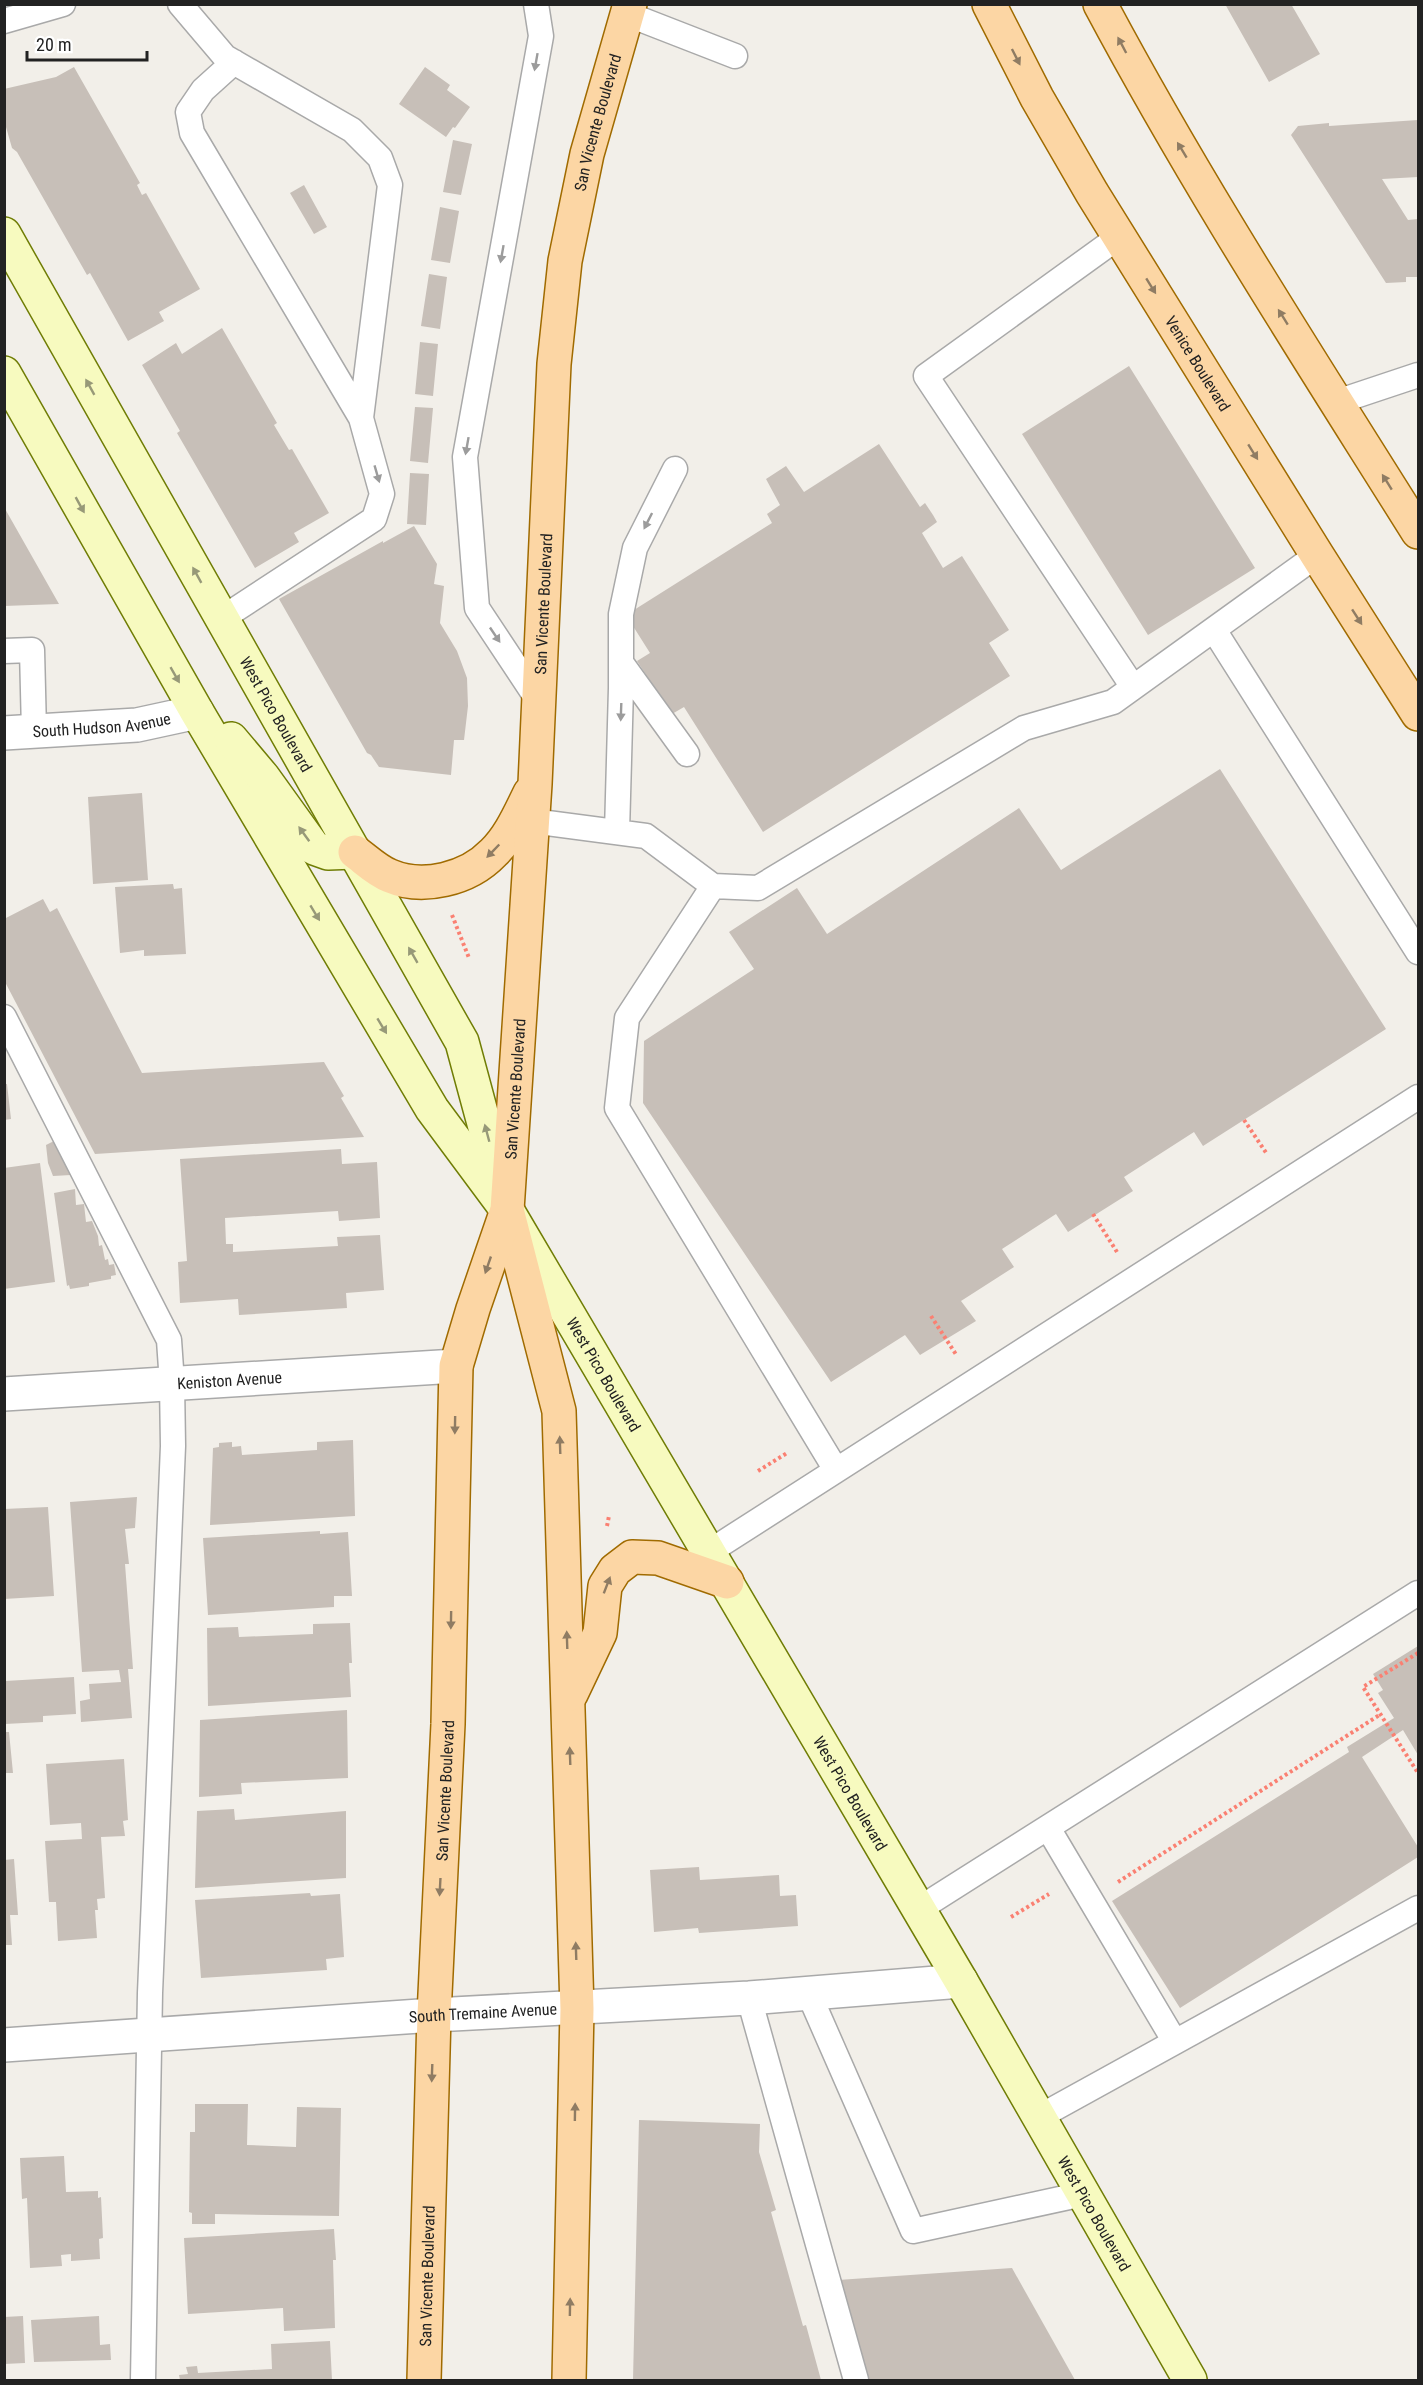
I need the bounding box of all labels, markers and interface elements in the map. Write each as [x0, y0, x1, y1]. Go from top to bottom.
scale bar [27, 24, 147, 62]
text: 20 m [36, 34, 71, 55]
one-way arrow [1117, 36, 1127, 53]
one-way arrow [1011, 48, 1020, 65]
street label: San Vicente Boulevard [570, 52, 625, 193]
one-way arrow [531, 53, 540, 72]
one-way arrow [1177, 142, 1188, 158]
one-way arrow [497, 245, 506, 264]
one-way arrow [1146, 278, 1157, 294]
one-way arrow [1278, 309, 1289, 325]
street label: Venice Boulevard [1161, 312, 1235, 415]
one-way arrow [85, 378, 95, 395]
one-way arrow [462, 437, 471, 456]
one-way arrow [1248, 444, 1259, 460]
one-way arrow [373, 465, 382, 483]
one-way arrow [1382, 474, 1393, 490]
one-way arrow [75, 496, 85, 513]
one-way arrow [644, 513, 653, 530]
street label: San Vicente Boulevard [530, 533, 556, 675]
one-way arrow [191, 567, 202, 583]
one-way arrow [1351, 609, 1362, 626]
one-way arrow [489, 627, 500, 643]
street label: West Pico Boulevard [236, 653, 316, 775]
one-way arrow [170, 667, 181, 683]
one-way arrow [616, 702, 625, 721]
street label: South Hudson Avenue [32, 709, 172, 741]
one-way arrow [299, 826, 310, 842]
one-way arrow [486, 843, 500, 858]
one-way arrow [310, 905, 321, 921]
one-way arrow [408, 946, 418, 963]
one-way arrow [377, 1017, 387, 1034]
street label: San Vicente Boulevard [501, 1018, 529, 1160]
one-way arrow [481, 1124, 491, 1142]
one-way arrow [482, 1256, 492, 1274]
street label: West Pico Boulevard [563, 1314, 645, 1435]
street label: Keniston Avenue [177, 1367, 282, 1393]
one-way arrow [450, 1415, 460, 1434]
one-way arrow [555, 1436, 565, 1455]
one-way arrow [603, 1576, 613, 1594]
one-way arrow [446, 1610, 455, 1629]
one-way arrow [562, 1631, 572, 1650]
street label: San Vicente Boulevard [432, 1720, 458, 1861]
street label: West Pico Boulevard [809, 1733, 891, 1854]
one-way arrow [566, 1746, 575, 1765]
one-way arrow [436, 1878, 445, 1897]
one-way arrow [571, 1941, 580, 1960]
street label: South Tremaine Avenue [408, 1999, 557, 2026]
one-way arrow [428, 2064, 437, 2083]
one-way arrow [570, 2103, 580, 2122]
street label: West Pico Boulevard [1054, 2153, 1135, 2274]
street label: San Vicente Boulevard [415, 2205, 438, 2347]
one-way arrow [566, 2298, 575, 2317]

